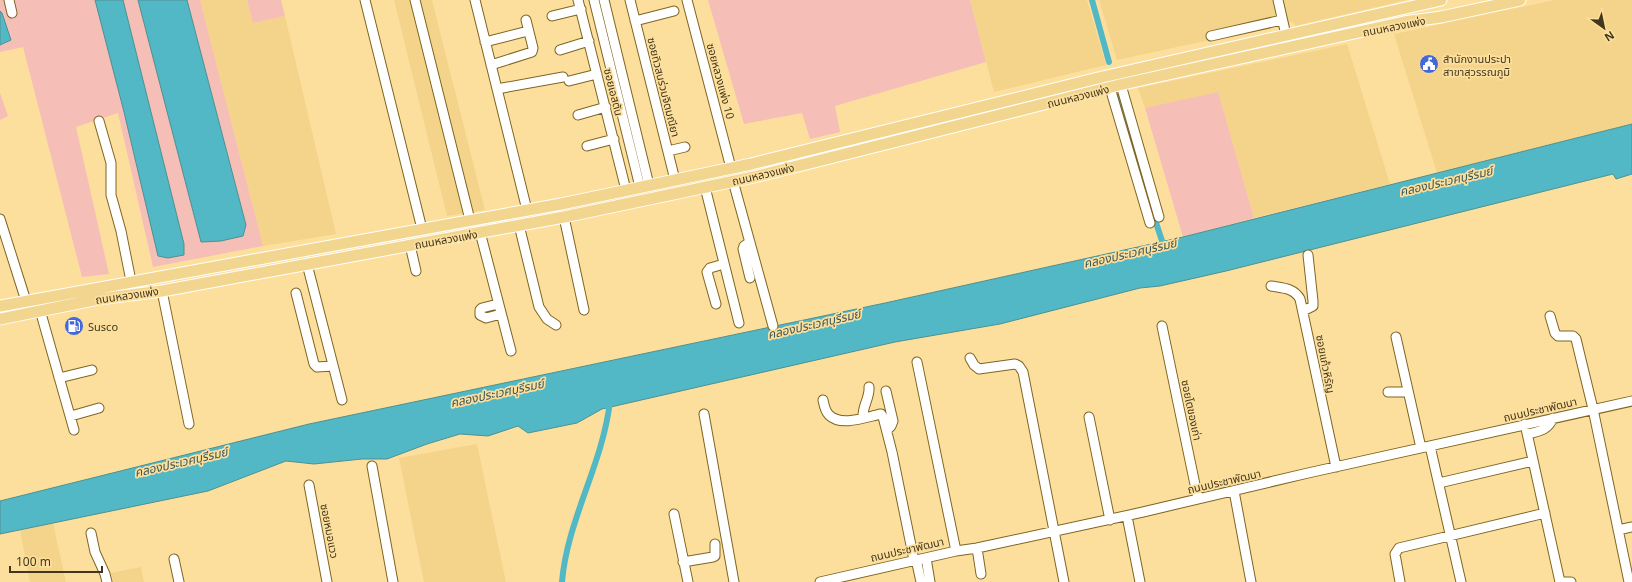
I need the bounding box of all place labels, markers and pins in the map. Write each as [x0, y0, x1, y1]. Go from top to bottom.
place label: สำนักงานประปา สาขาสุวรรณภูมิ [1443, 51, 1511, 79]
public building icon: สำนักงานประปา สาขาสุวรรณภูมิ [1418, 53, 1440, 75]
fuel station icon: Susco [63, 315, 85, 337]
place label: Susco [88, 319, 118, 334]

